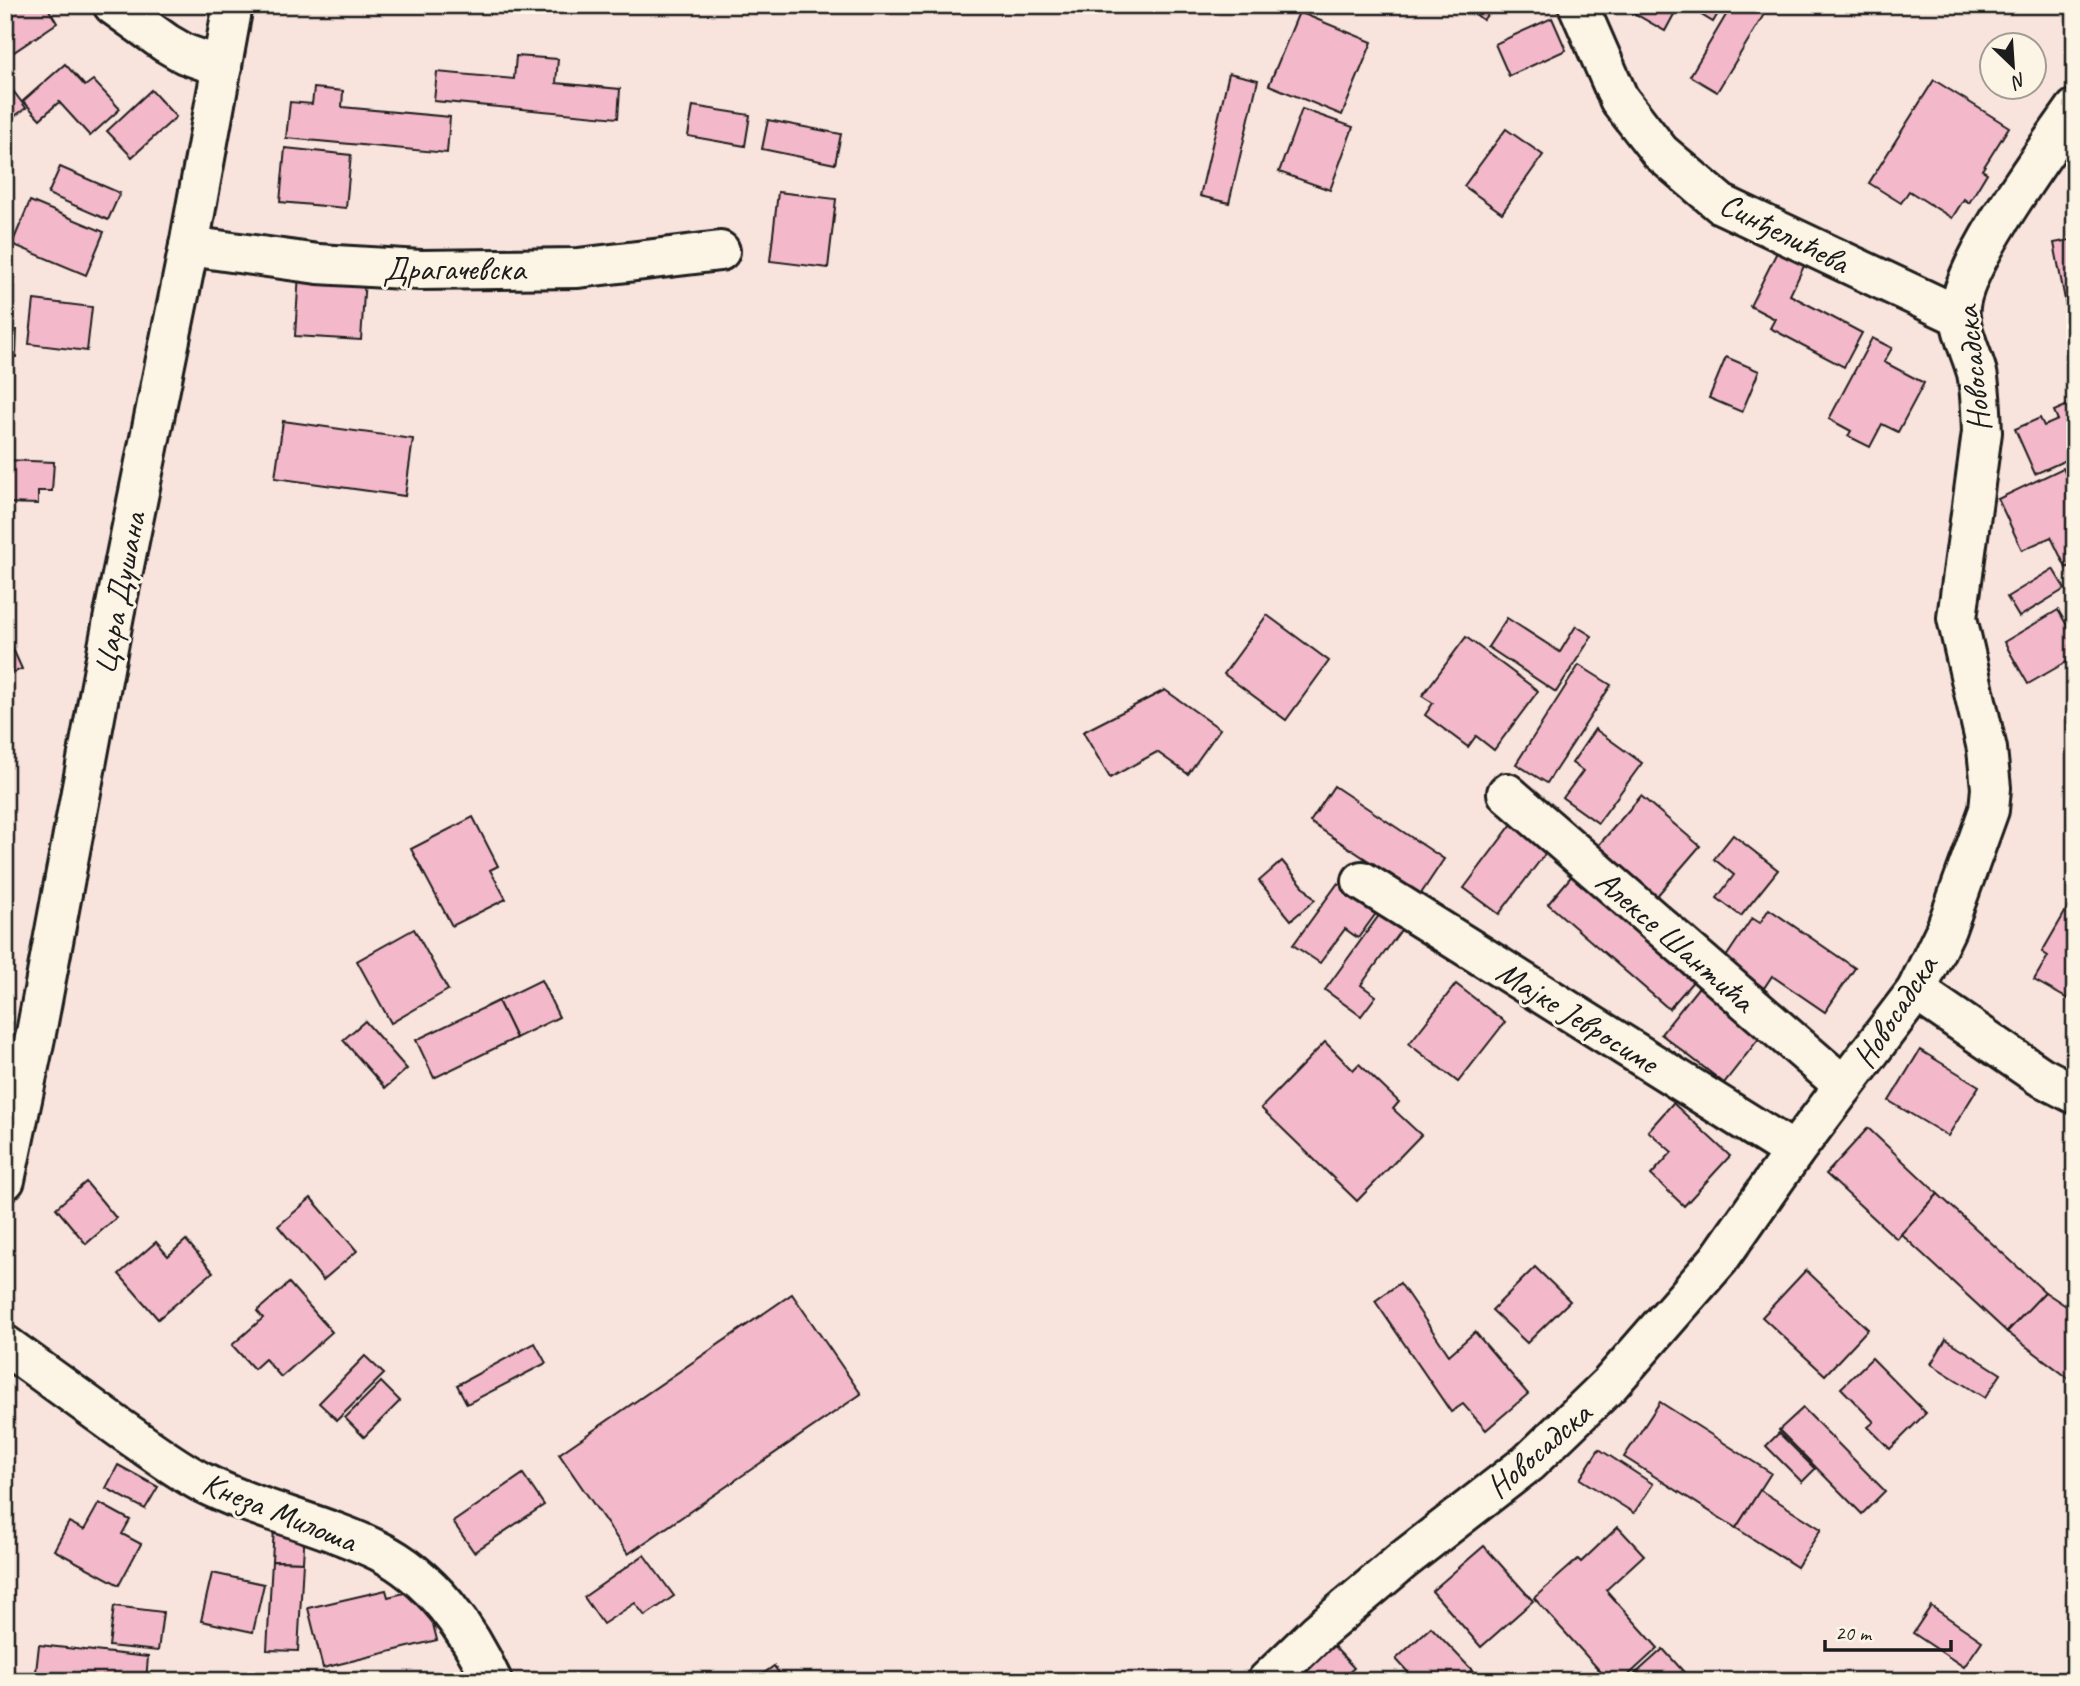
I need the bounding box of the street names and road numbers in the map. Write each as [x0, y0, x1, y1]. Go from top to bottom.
street label: Синђелићева [1713, 183, 1858, 284]
street label: Драгачевска [383, 248, 528, 290]
street label: Новосадска [1945, 302, 2000, 434]
street label: Цара Душана [83, 507, 156, 678]
street label: Алексе Шантића [1587, 860, 1765, 1023]
street label: Новосадска [1843, 945, 1948, 1076]
street label: Мајке Јевросиме [1489, 951, 1668, 1084]
street label: Новосадска [1477, 1391, 1602, 1507]
street label: Кнеза Милоша [196, 1462, 365, 1563]

